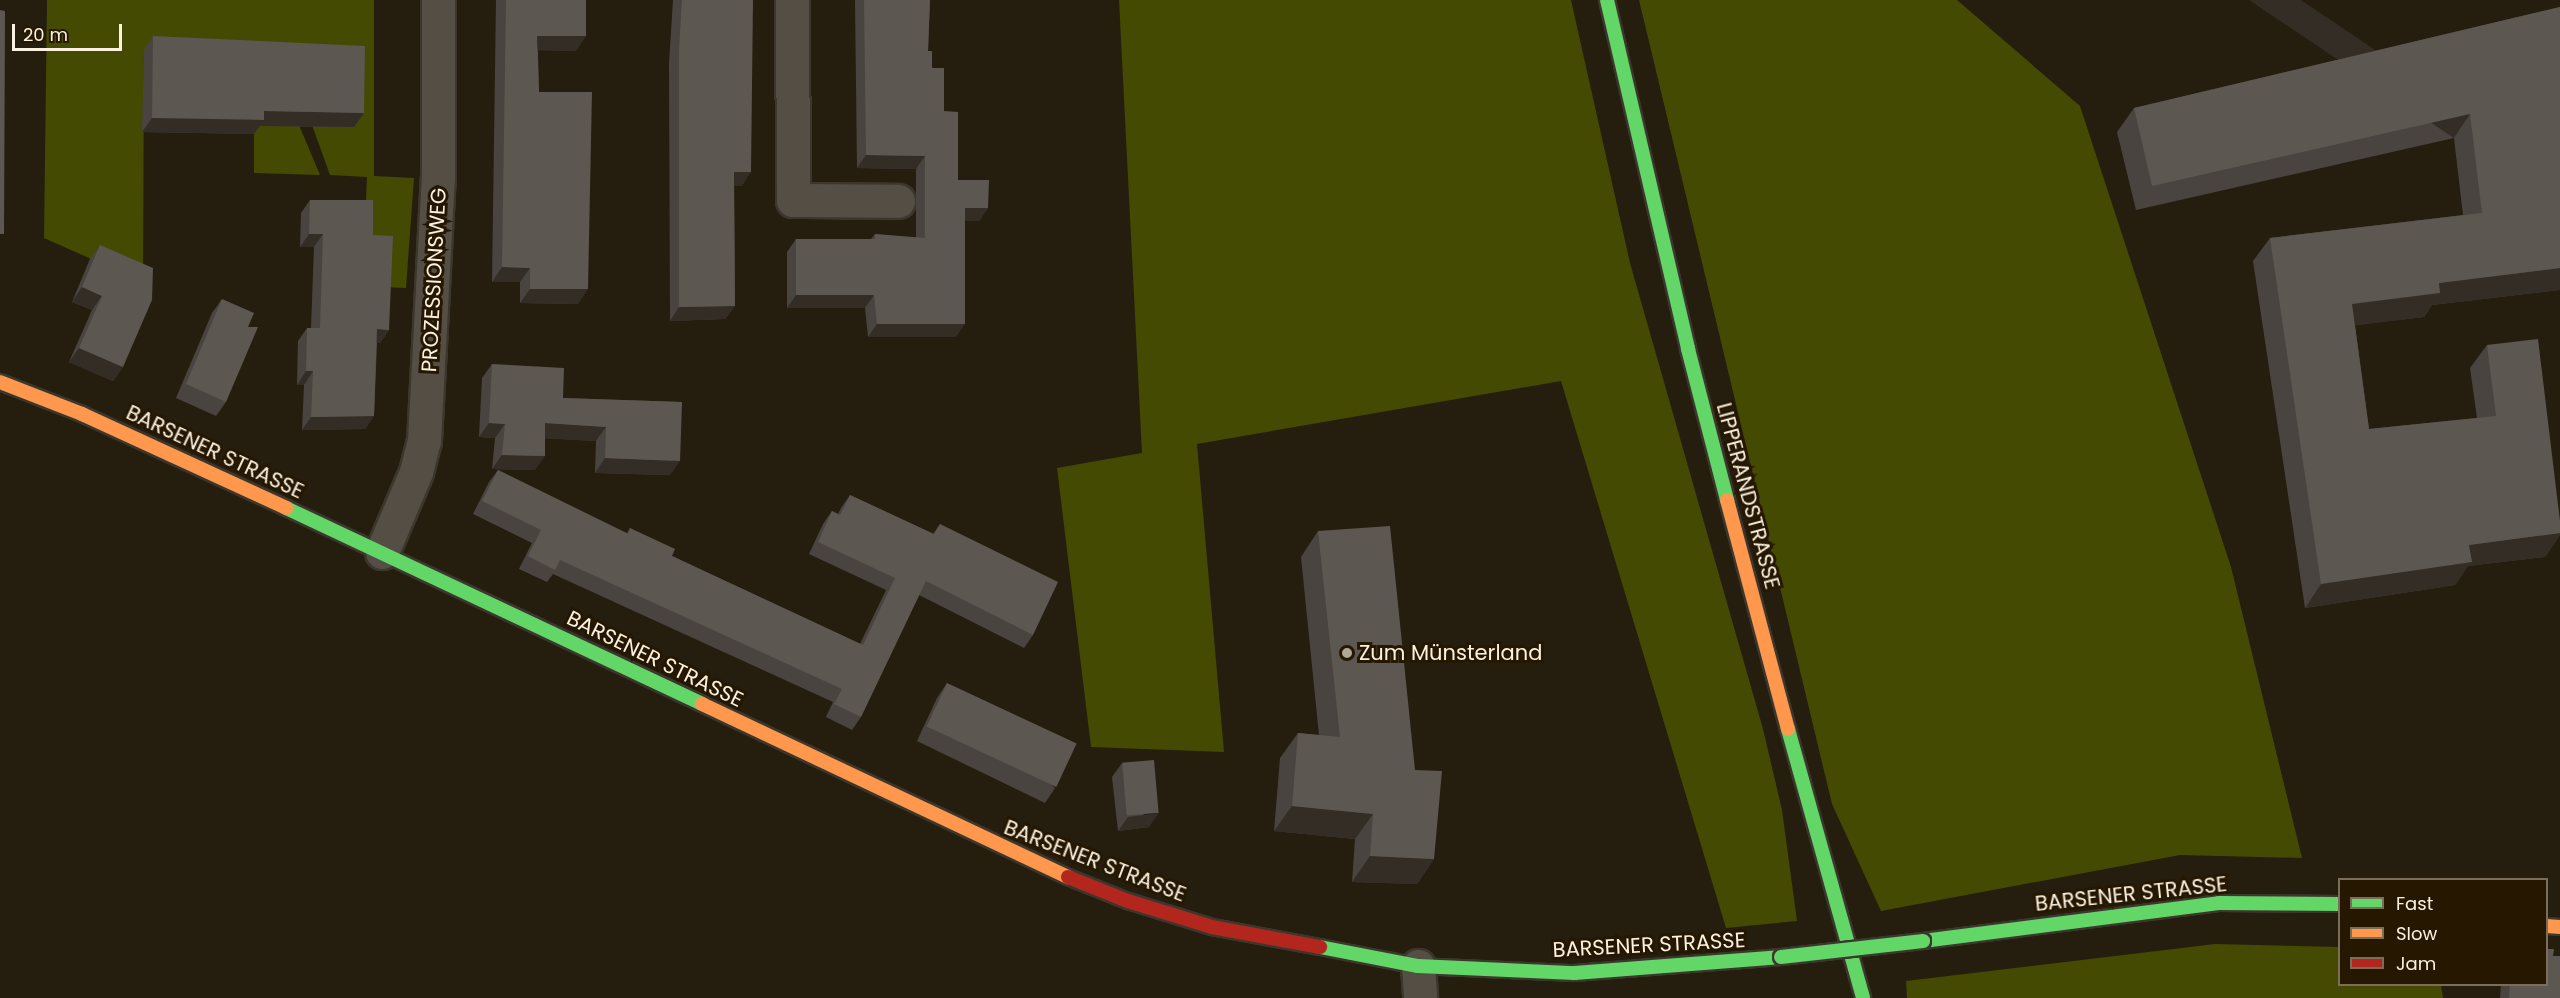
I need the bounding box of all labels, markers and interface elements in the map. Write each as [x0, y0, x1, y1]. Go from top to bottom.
scale bar [15, 12, 124, 50]
text: 20 m [23, 22, 68, 47]
street label: PROZESSIONSWEG [417, 187, 451, 373]
street label: BARSENER STRASSE [122, 400, 308, 504]
street label: LIPPERANDSTRASSE [1711, 400, 1785, 592]
street label: BARSENER STRASSE [563, 605, 747, 713]
place label: Zum Münsterland [1359, 640, 1542, 666]
marker: Zum Münsterland [1340, 646, 1354, 660]
street label: BARSENER STRASSE [1000, 815, 1190, 907]
street label: BARSENER STRASSE [2034, 871, 2228, 917]
legend [2338, 878, 2548, 986]
text: Fast [2396, 891, 2433, 916]
text: Slow [2396, 921, 2437, 946]
street label: BARSENER STRASSE [1552, 927, 1746, 963]
text: Jam [2396, 951, 2436, 976]

